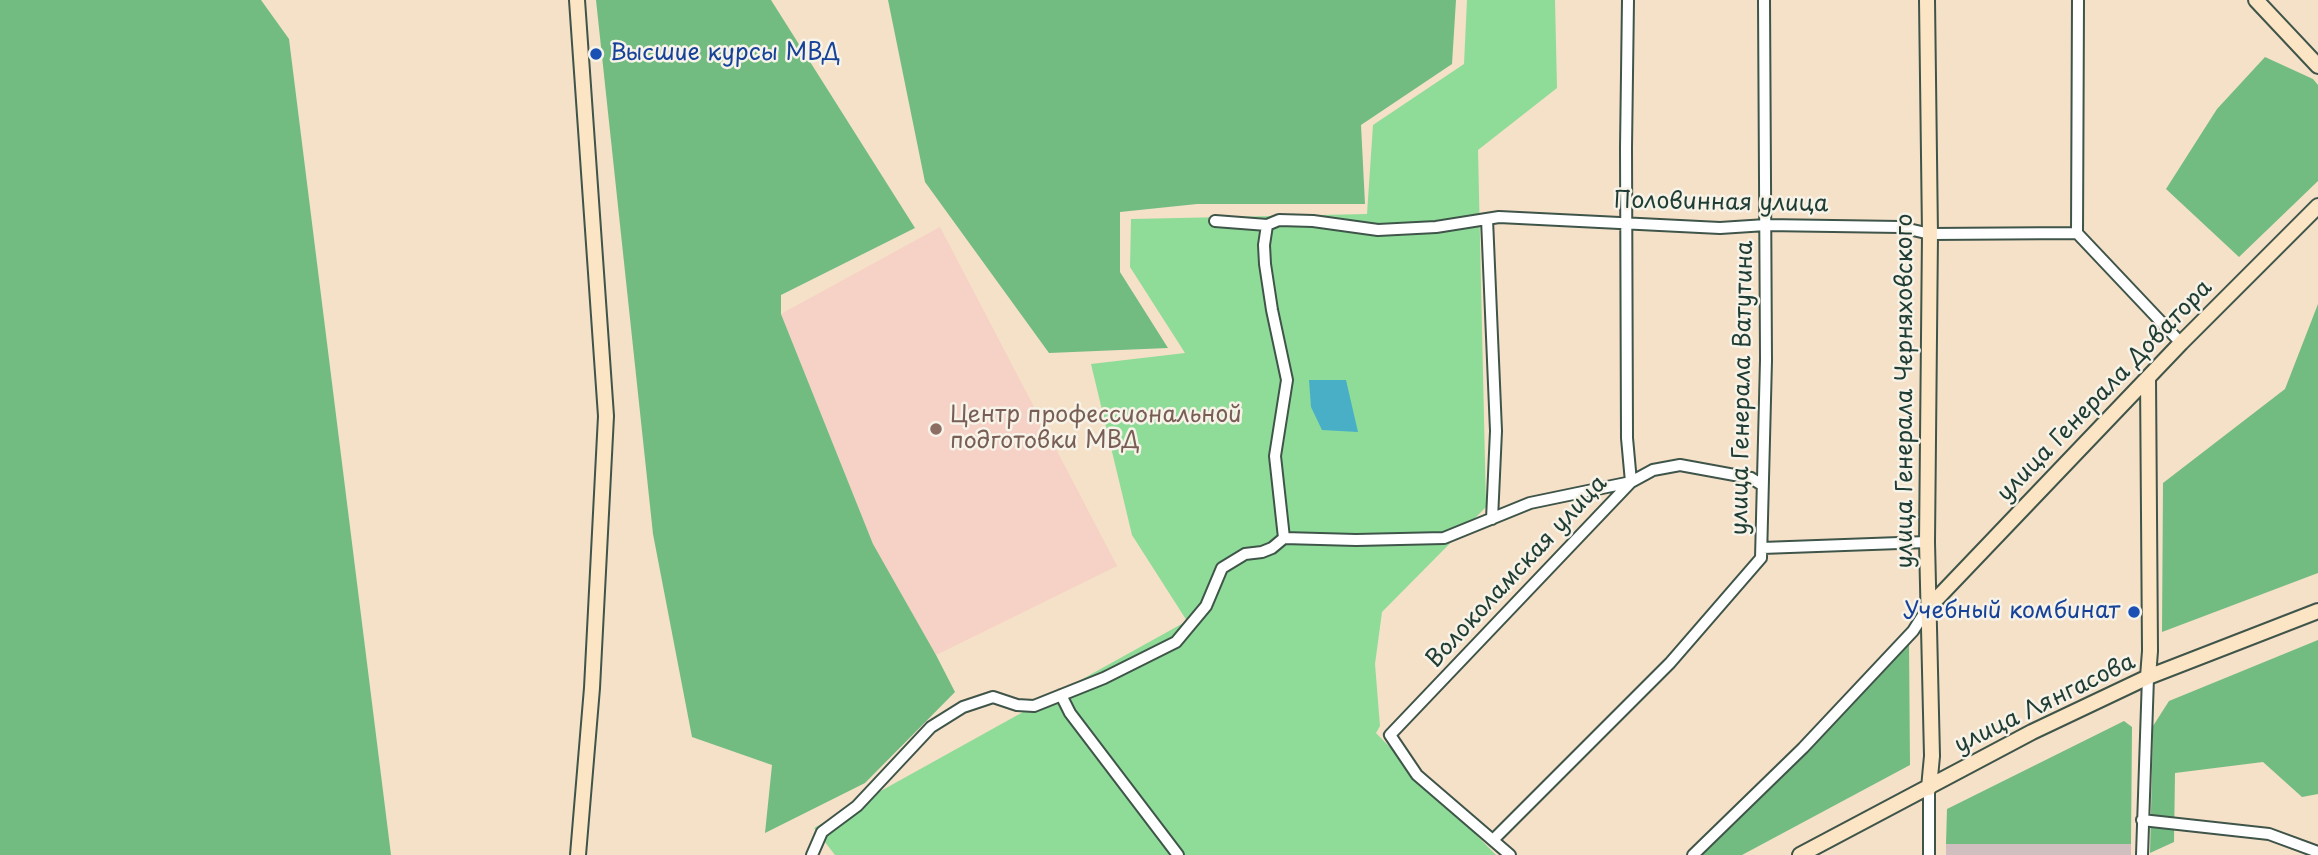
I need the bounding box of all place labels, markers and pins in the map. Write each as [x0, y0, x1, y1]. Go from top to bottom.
place label: Высшие курсы МВД [610, 40, 840, 68]
marker: Высшие курсы МВД [588, 46, 604, 62]
place label: Центр профессиональной подготовки МВД [950, 402, 1242, 456]
marker: Центр профессиональной подготовки МВД [928, 421, 944, 437]
place label: Учебный комбинат [1903, 598, 2120, 626]
marker: Учебный комбинат [2126, 604, 2142, 620]

